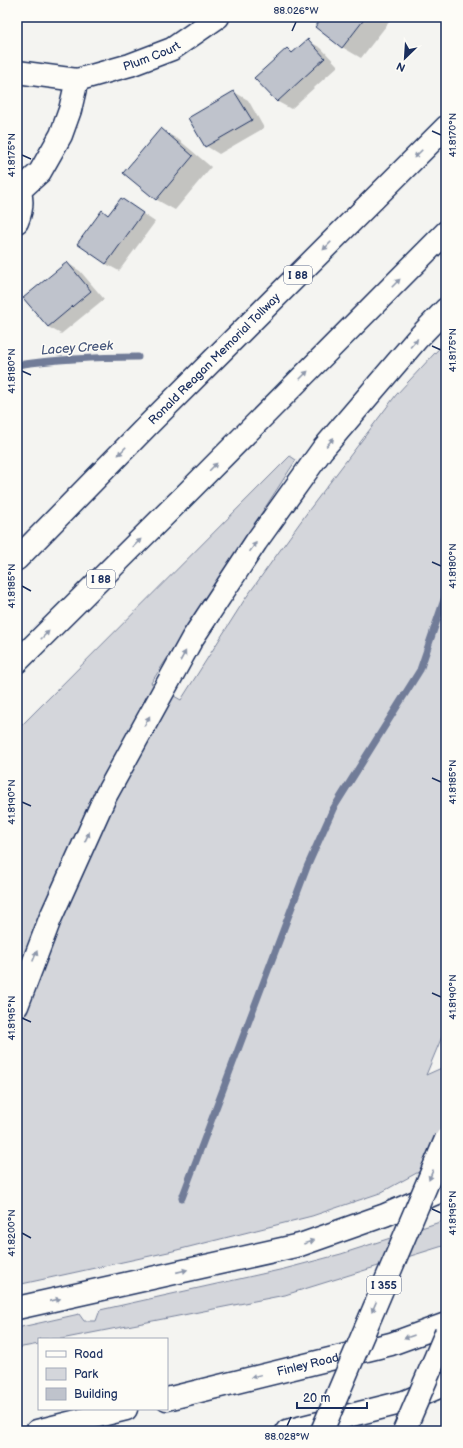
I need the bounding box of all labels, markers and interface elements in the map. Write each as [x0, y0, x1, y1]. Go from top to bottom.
text: 88.026°W [273, 5, 319, 17]
street label: Plum Court [121, 38, 184, 74]
north arrow [385, 38, 425, 78]
text: N [394, 59, 407, 74]
text: 41.8170°N [447, 113, 459, 157]
text: 41.8175°N [6, 133, 18, 177]
one-way arrow [413, 149, 423, 159]
one-way arrow [322, 241, 332, 251]
road number: I 88 [284, 266, 312, 284]
one-way arrow [391, 278, 401, 288]
street label: Ronald Reagan Memorial Tollway [145, 289, 284, 428]
text: 41.8175°N [447, 328, 459, 372]
water label: Lacey Creek [40, 337, 114, 359]
one-way arrow [409, 338, 418, 348]
text: 41.8180°N [6, 348, 18, 394]
one-way arrow [299, 370, 309, 380]
one-way arrow [325, 437, 334, 447]
one-way arrow [117, 446, 127, 456]
one-way arrow [208, 463, 218, 472]
one-way arrow [132, 538, 142, 548]
one-way arrow [249, 542, 257, 552]
text: 41.8180°N [447, 543, 459, 589]
text: 41.8185°N [6, 563, 18, 609]
road number: I 88 [87, 570, 115, 588]
one-way arrow [40, 630, 50, 640]
one-way arrow [179, 650, 186, 662]
one-way arrow [144, 715, 150, 727]
text: 41.8185°N [447, 759, 459, 805]
text: 41.8190°N [6, 779, 18, 825]
one-way arrow [84, 831, 90, 842]
one-way arrow [33, 949, 39, 961]
text: 41.8190°N [447, 974, 459, 1020]
text: 41.8195°N [6, 995, 18, 1041]
one-way arrow [427, 1169, 433, 1181]
text: 41.8195°N [447, 1190, 459, 1236]
text: 41.8200°N [6, 1209, 18, 1257]
one-way arrow [303, 1239, 315, 1245]
one-way arrow [176, 1268, 188, 1274]
road number: I 355 [367, 1276, 401, 1294]
one-way arrow [49, 1296, 61, 1302]
one-way arrow [371, 1302, 377, 1314]
one-way arrow [403, 1334, 415, 1340]
legend [38, 1338, 168, 1410]
text: Road [74, 1347, 103, 1362]
street label: Finley Road [275, 1350, 340, 1379]
text: Park [74, 1367, 98, 1382]
one-way arrow [250, 1374, 263, 1380]
scale bar [297, 1384, 367, 1410]
text: Building [74, 1387, 118, 1402]
text: 20 m [303, 1391, 330, 1406]
text: 88.028°W [265, 1431, 309, 1443]

